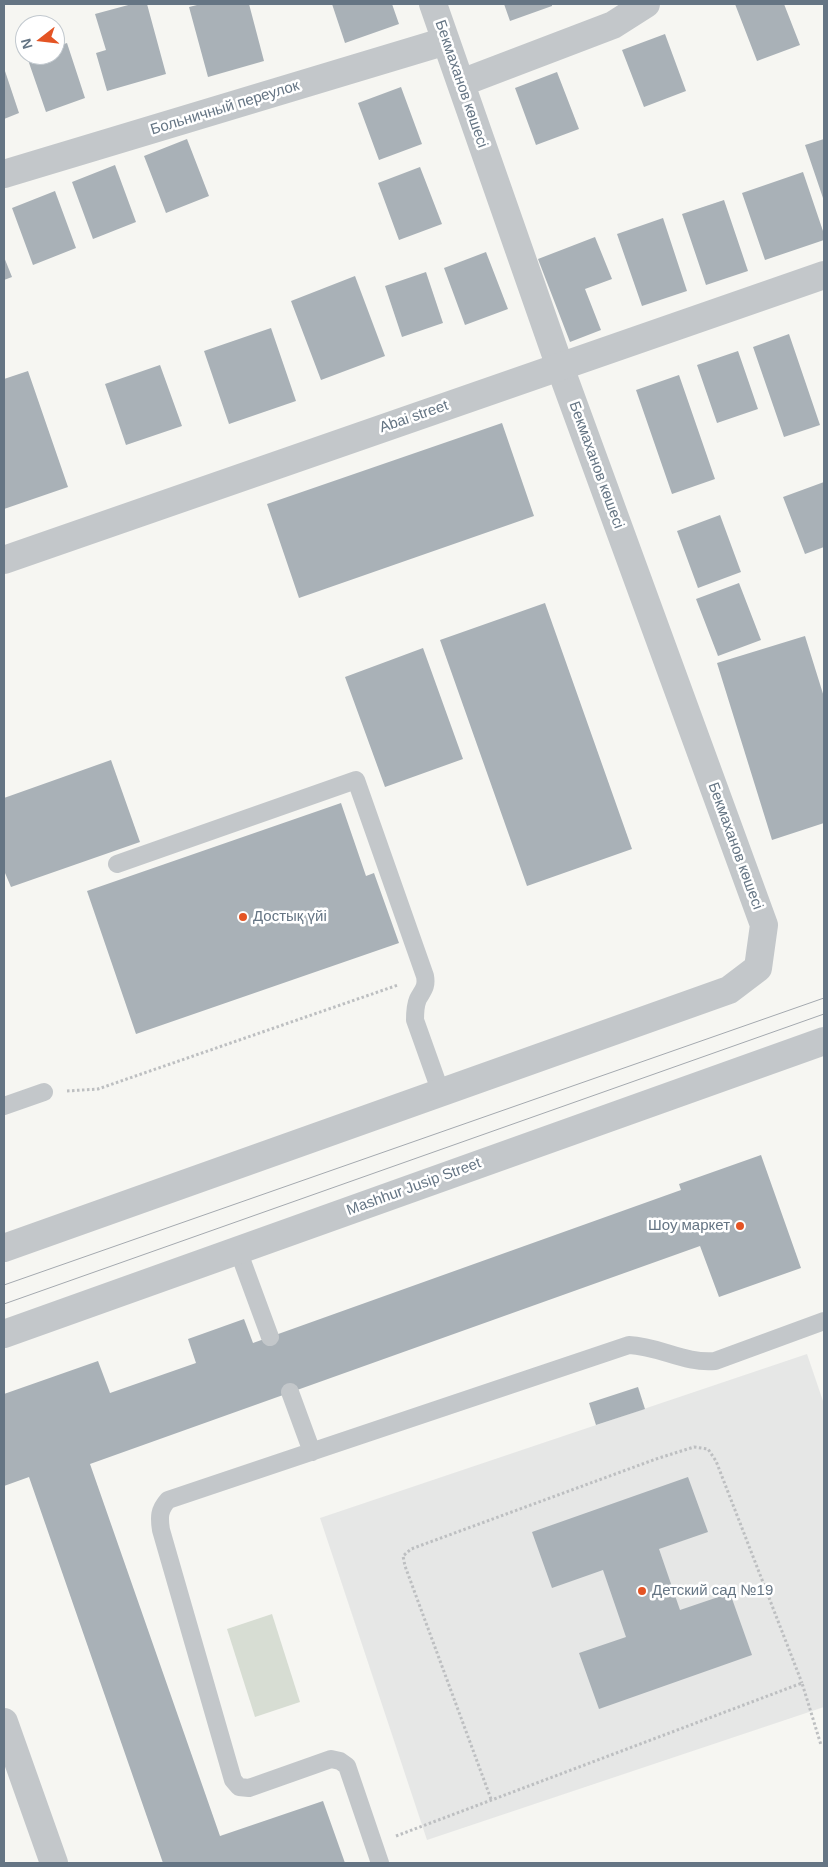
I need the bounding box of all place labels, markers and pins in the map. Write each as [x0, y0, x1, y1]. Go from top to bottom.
place label: Достық үйі [253, 908, 327, 926]
marker: Достық үйі [237, 911, 249, 923]
place label: Шоу маркет [648, 1217, 730, 1235]
marker: Шоу маркет [734, 1220, 746, 1232]
place label: Детский сад №19 [652, 1582, 773, 1600]
marker: Детский сад №19 [636, 1585, 648, 1597]

